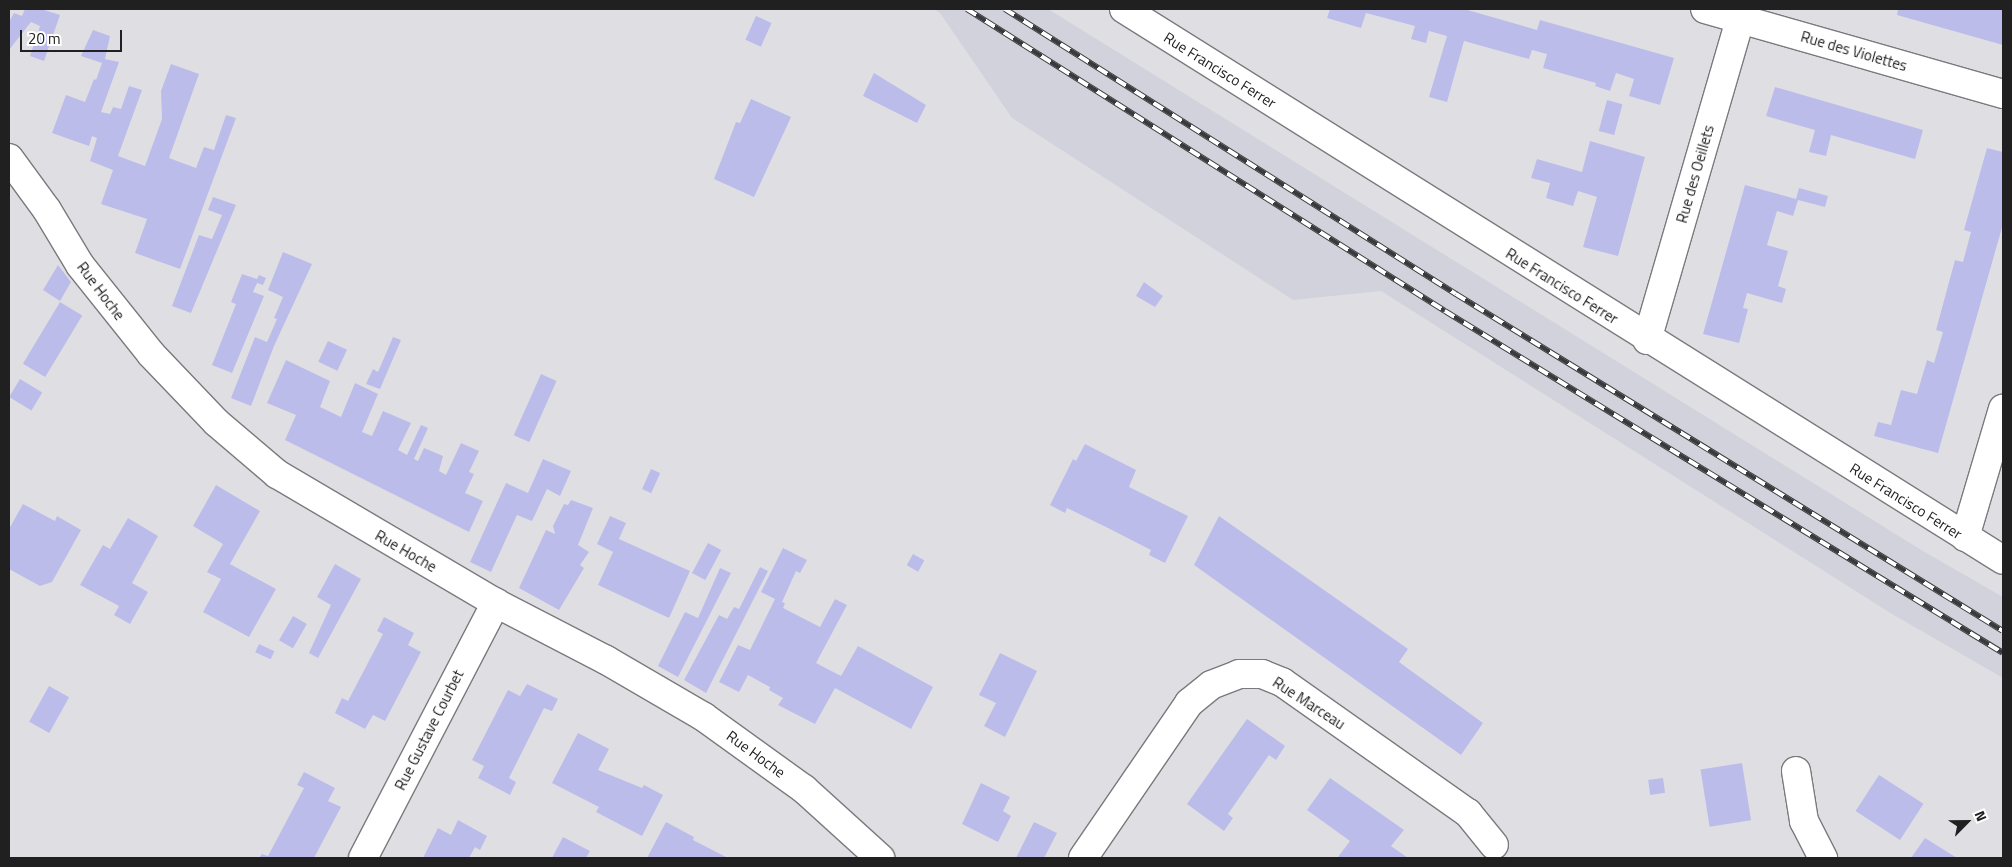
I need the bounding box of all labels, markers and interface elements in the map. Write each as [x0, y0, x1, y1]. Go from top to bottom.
scale bar [22, 20, 125, 52]
text: 20 m [28, 27, 61, 50]
street label: Rue des Violettes [1799, 27, 1909, 75]
street label: Rue Francisco Ferrer [1161, 28, 1279, 112]
street label: Rue des Oeillets [1672, 123, 1718, 225]
street label: Rue Francisco Ferrer [1503, 244, 1621, 328]
street label: Rue Hoche [73, 258, 129, 324]
street label: Rue Francisco Ferrer [1847, 459, 1965, 543]
street label: Rue Hoche [372, 526, 440, 576]
street label: Rue Gustave Courbet [391, 667, 467, 793]
street label: Rue Marceau [1269, 673, 1349, 733]
street label: Rue Hoche [723, 727, 789, 781]
north arrow [1942, 797, 1992, 847]
text: N [1970, 807, 1993, 825]

